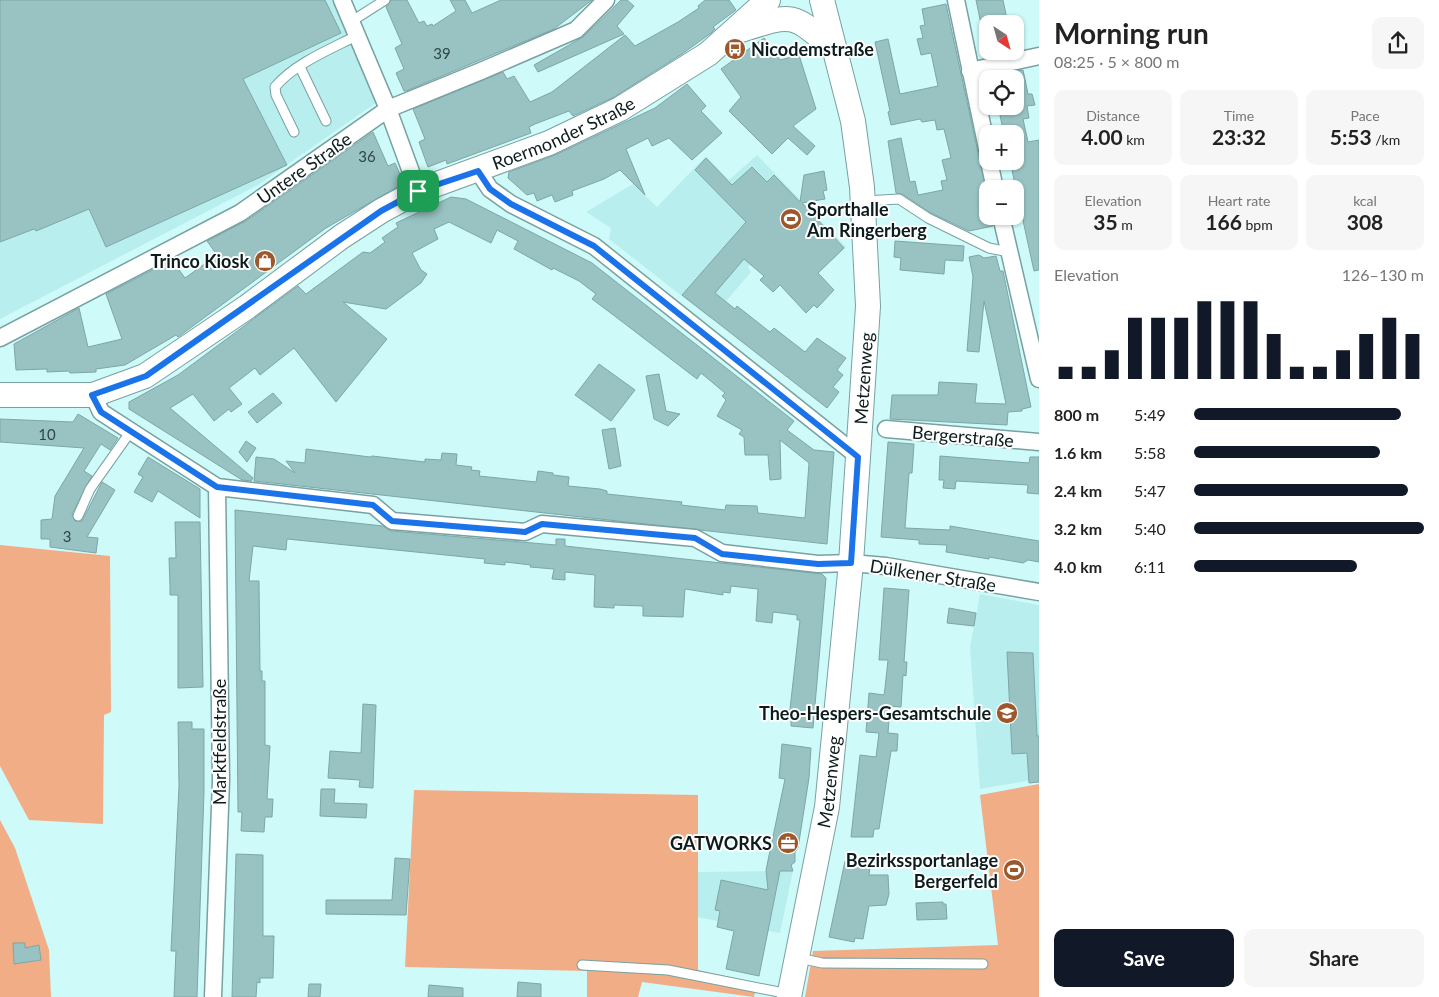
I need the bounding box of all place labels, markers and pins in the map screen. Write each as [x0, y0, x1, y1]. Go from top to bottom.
bus stop icon: Nicodemstraße [723, 37, 747, 61]
place label: Nicodemstraße [751, 38, 874, 60]
pin [397, 170, 439, 212]
place label: Sporthalle Am Ringerberg [806, 198, 927, 241]
sports icon: Sporthalle Am Ringerberg [779, 207, 803, 231]
shop icon: Trinco Kiosk [253, 249, 277, 273]
place label: Trinco Kiosk [151, 250, 249, 272]
school or university icon: Theo-Hespers-Gesamtschule [995, 701, 1019, 725]
place label: Theo-Hespers-Gesamtschule [759, 702, 991, 724]
office icon: GATWORKS [776, 831, 800, 855]
place label: GATWORKS [670, 832, 772, 854]
place label: Bezirkssportanlage Bergerfeld [846, 849, 998, 892]
sports icon: Bezirkssportanlage Bergerfeld [1002, 858, 1026, 882]

